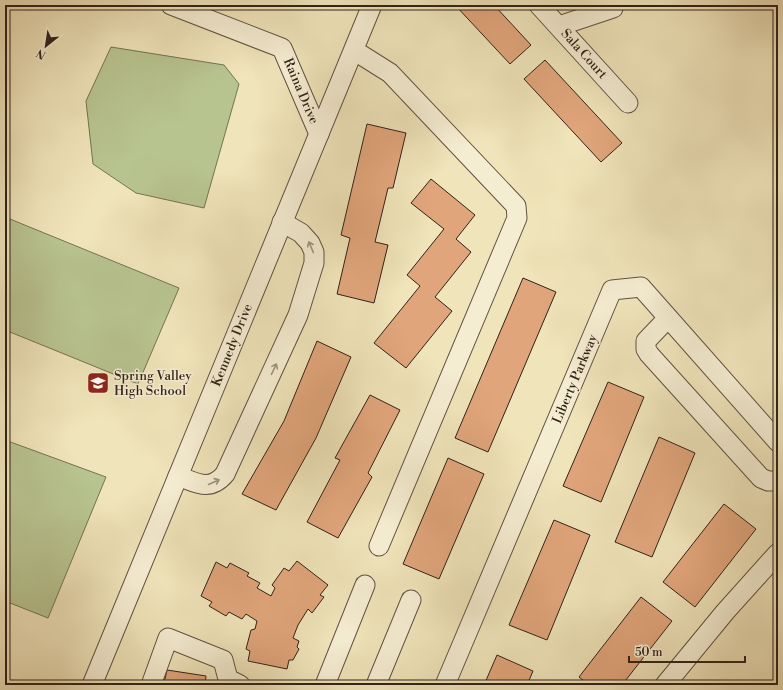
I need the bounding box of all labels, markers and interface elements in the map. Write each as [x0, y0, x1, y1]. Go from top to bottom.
north arrow [26, 26, 66, 66]
street label: Sala Court [558, 26, 611, 82]
text: N [34, 45, 49, 62]
street label: Raina Drive [280, 56, 322, 127]
one-way arrow [307, 241, 315, 253]
street label: Kennedy Drive [208, 301, 256, 389]
street label: Liberty Parkway [549, 331, 601, 426]
one-way arrow [271, 363, 278, 375]
place label: Spring Valley High School [114, 368, 192, 399]
school or university icon: Spring Valley High School [85, 370, 111, 396]
one-way arrow [208, 478, 220, 485]
scale bar [629, 638, 745, 664]
text: 50 m [635, 645, 663, 660]

